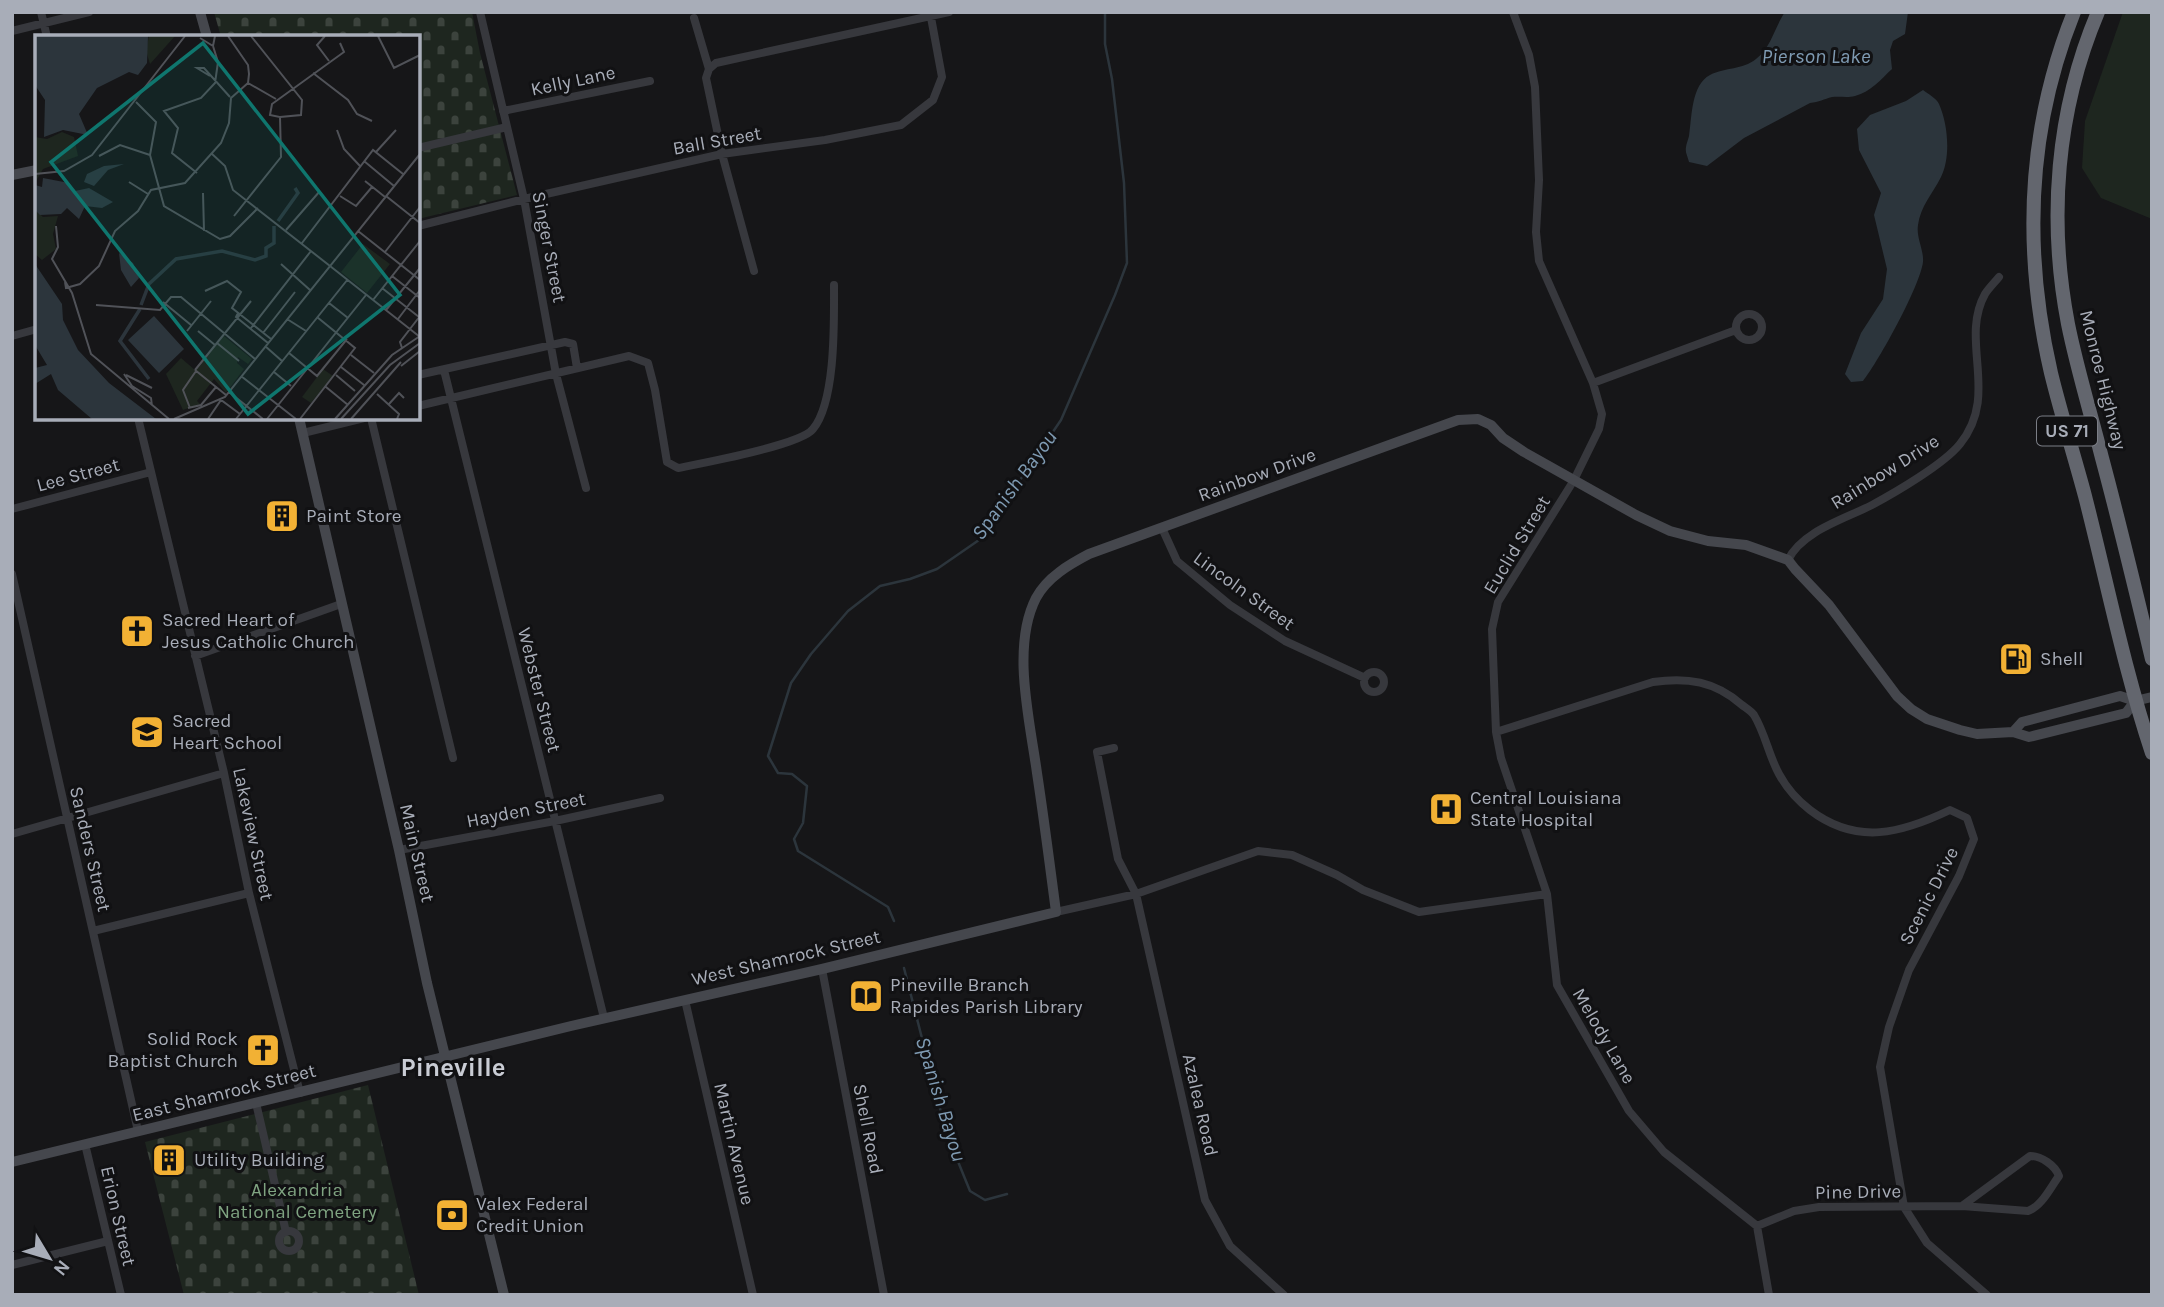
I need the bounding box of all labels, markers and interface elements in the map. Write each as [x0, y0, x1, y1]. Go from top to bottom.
inset map [35, 35, 420, 420]
water label: Pierson Lake [1761, 44, 1871, 68]
street label: Kelly Lane [529, 61, 617, 101]
street label: Ball Street [671, 122, 763, 160]
street label: Singer Street [527, 190, 571, 304]
street label: Monroe Highway [2075, 308, 2131, 452]
road number: US 71 [2037, 416, 2097, 446]
water label: Spanish Bayou [966, 426, 1062, 544]
street label: Rainbow Drive [1827, 430, 1943, 514]
street label: Rainbow Drive [1195, 444, 1319, 506]
street label: Lee Street [34, 453, 122, 497]
street label: Euclid Street [1479, 492, 1555, 598]
building icon: Paint Store [263, 497, 301, 535]
place label: Paint Store [306, 505, 401, 527]
street label: Lincoln Street [1189, 547, 1299, 635]
place label: Sacred Heart of Jesus Catholic Church [162, 609, 355, 653]
church icon: Sacred Heart of Jesus Catholic Church [118, 612, 156, 650]
street label: Webster Street [513, 625, 565, 755]
fuel station icon: Shell [1997, 640, 2035, 678]
place label: Shell [2040, 648, 2083, 670]
place label: Sacred Heart School [172, 710, 282, 754]
school or university icon: Sacred Heart School [128, 713, 166, 751]
street label: Lakeview Street [228, 766, 278, 902]
street label: Sanders Street [65, 784, 115, 914]
place label: Central Louisiana State Hospital [1470, 787, 1622, 831]
street label: Hayden Street [464, 788, 588, 832]
hospital icon: Central Louisiana State Hospital [1427, 790, 1465, 828]
street label: Main Street [395, 802, 439, 904]
street label: Scenic Drive [1895, 843, 1963, 949]
street label: West Shamrock Street [689, 926, 883, 990]
place label: Pineville Branch Rapides Parish Library [890, 974, 1083, 1018]
library icon: Pineville Branch Rapides Parish Library [847, 977, 885, 1015]
street label: Melody Lane [1568, 984, 1640, 1088]
place label: Solid Rock Baptist Church [107, 1028, 238, 1072]
church icon: Solid Rock Baptist Church [244, 1031, 282, 1069]
water label: Spanish Bayou [911, 1034, 971, 1164]
district label: Pineville [400, 1052, 506, 1083]
street label: Azalea Road [1178, 1052, 1222, 1158]
street label: East Shamrock Street [130, 1060, 318, 1126]
street label: Martin Avenue [709, 1081, 759, 1207]
street label: Shell Road [848, 1082, 888, 1176]
building icon: Utility Building [150, 1141, 188, 1179]
place label: Utility Building [194, 1149, 324, 1171]
street label: Erion Street [96, 1164, 140, 1268]
park label: Alexandria National Cemetery [217, 1179, 377, 1223]
street label: Pine Drive [1815, 1180, 1901, 1204]
place label: Valex Federal Credit Union [476, 1193, 589, 1237]
bank icon: Valex Federal Credit Union [433, 1196, 471, 1234]
north arrow [14, 1223, 84, 1293]
text: N [49, 1256, 74, 1280]

